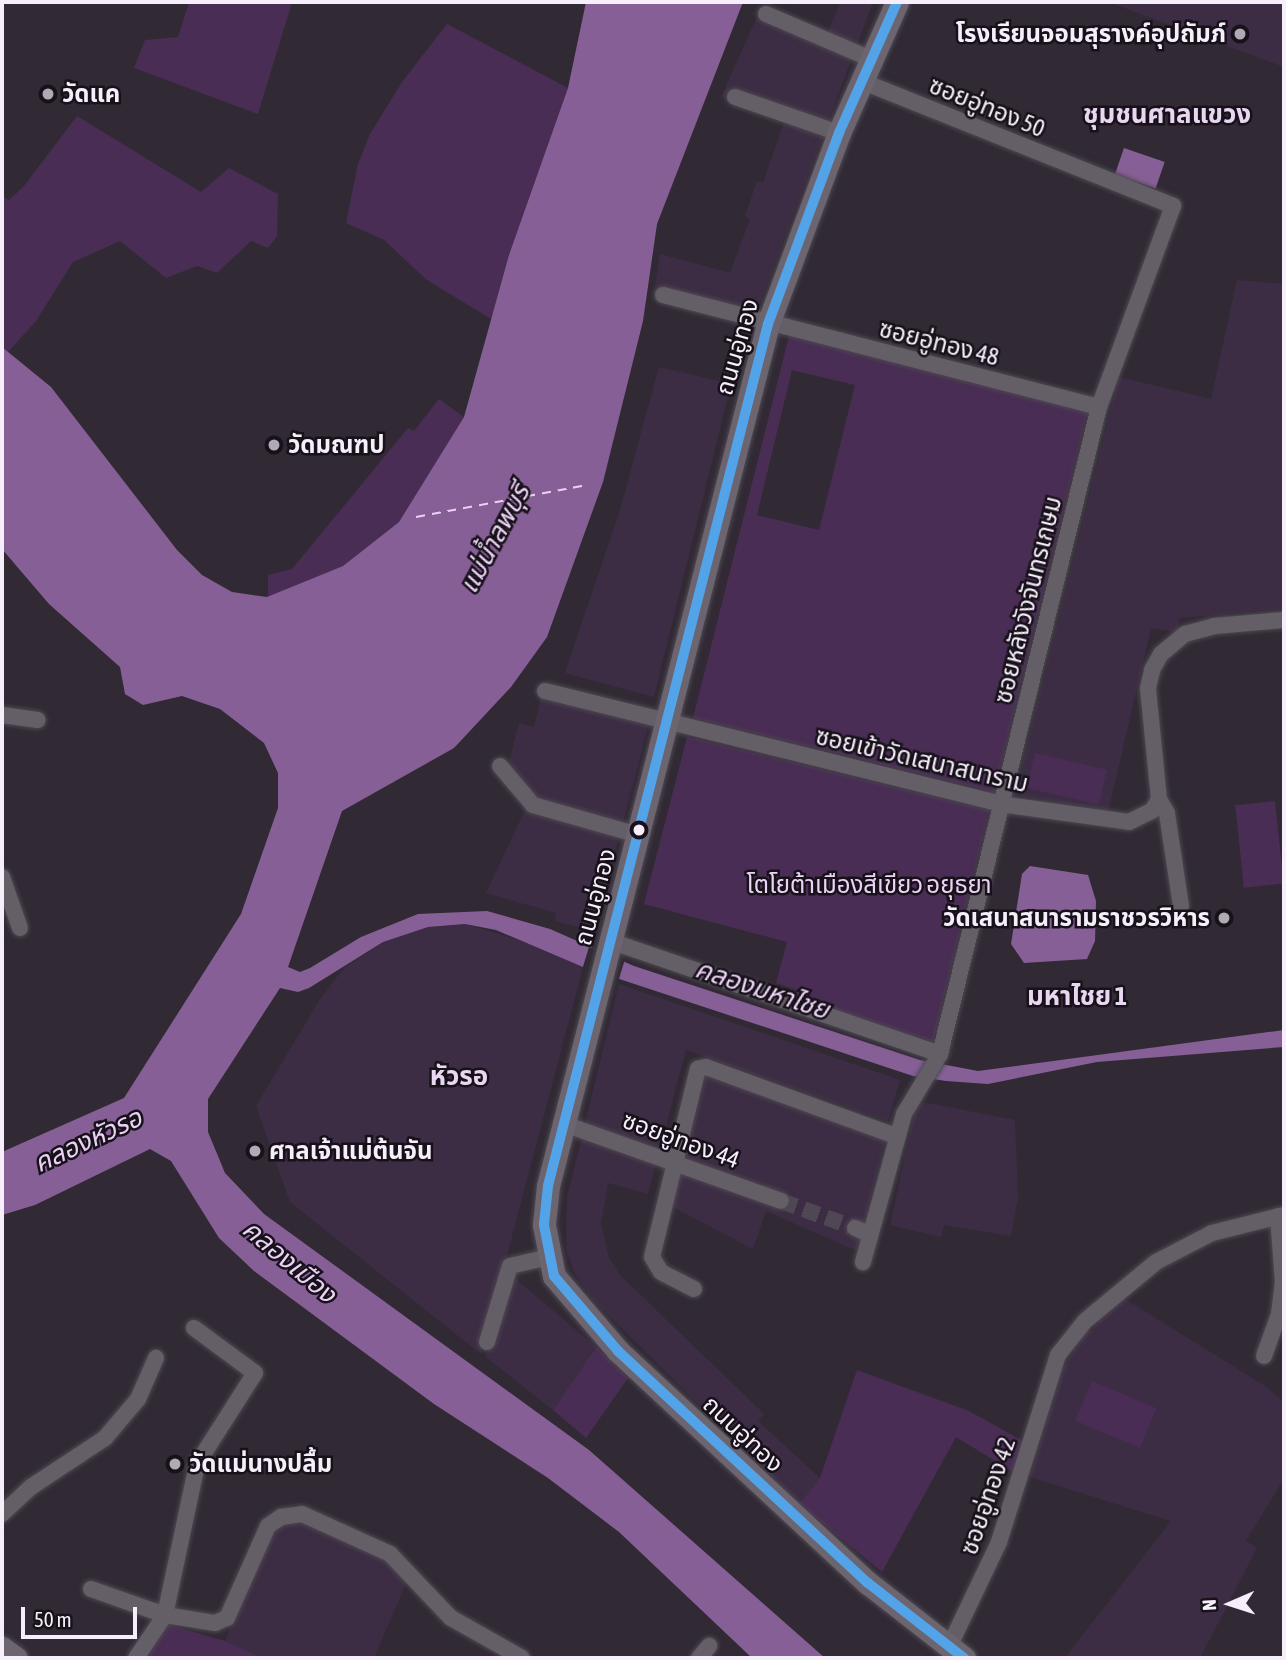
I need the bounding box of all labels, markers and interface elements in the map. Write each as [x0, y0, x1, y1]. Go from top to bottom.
place label: โรงเรียนจอมสุรางค์อุปถัมภ์ [956, 20, 1226, 48]
marker: โรงเรียนจอมสุรางค์อุปถัมภ์ [1232, 26, 1248, 42]
street label: ซอยอู่ทอง 50 [925, 71, 1049, 143]
place label: วัดแค [62, 80, 120, 108]
marker: วัดแค [40, 86, 56, 102]
district label: ชุมชนศาลแขวง [1083, 99, 1251, 131]
street label: ถนนอู่ทอง [710, 295, 764, 399]
street label: ซอยอู่ทอง 48 [876, 314, 1002, 372]
place label: วัดมณฑป [288, 431, 384, 459]
marker: วัดมณฑป [266, 437, 282, 453]
water label: แม่น้ำลพบุรี [453, 479, 537, 599]
street label: ซอยหลังวังจันทรเกษม [988, 494, 1068, 706]
street label: ซอยเข้าวัดเสนาสนาราม [813, 722, 1031, 798]
unlabelled marker [632, 823, 646, 837]
street label: ถนนอู่ทอง [568, 845, 622, 949]
park label: โตโยต้าเมืองสีเขียว อยุธยา [747, 871, 991, 899]
place label: วัดเสนาสนารามราชวรวิหาร [943, 904, 1210, 932]
marker: วัดเสนาสนารามราชวรวิหาร [1216, 910, 1232, 926]
water label: คลองมหาไชย [691, 954, 833, 1026]
district label: มหาไชย 1 [1027, 981, 1127, 1013]
district label: หัวรอ [430, 1061, 488, 1093]
water label: คลองหัวรอ [29, 1102, 147, 1180]
street label: ซอยอู่ทอง 44 [619, 1106, 743, 1174]
place label: ศาลเจ้าแม่ต้นจัน [269, 1137, 433, 1165]
marker: ศาลเจ้าแม่ต้นจัน [247, 1143, 263, 1159]
water label: คลองเมือง [236, 1214, 342, 1310]
street label: ถนนอู่ทอง [697, 1390, 789, 1478]
street label: ซอยอู่ทอง 42 [954, 1434, 1022, 1558]
place label: วัดแม่นางปลื้ม [189, 1450, 332, 1478]
marker: วัดแม่นางปลื้ม [167, 1456, 183, 1472]
north arrow [1195, 1569, 1265, 1639]
scale bar [24, 1594, 140, 1638]
text: N [1198, 1599, 1220, 1611]
text: 50 m [34, 1607, 72, 1631]

